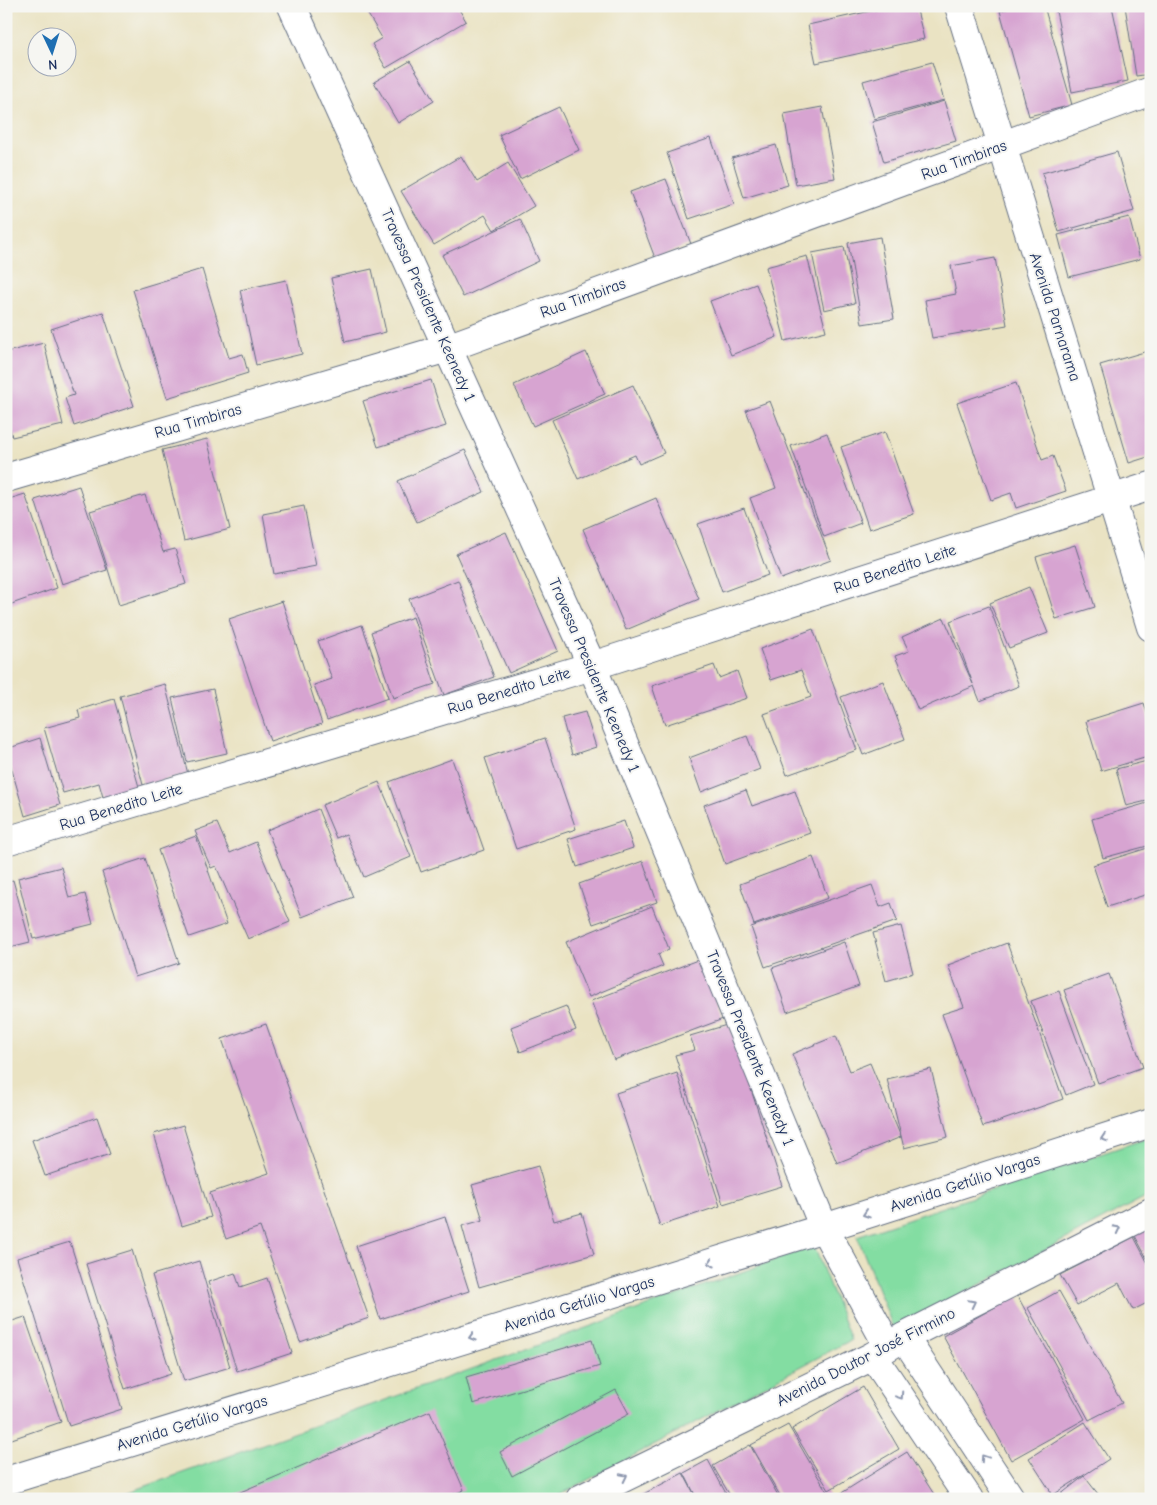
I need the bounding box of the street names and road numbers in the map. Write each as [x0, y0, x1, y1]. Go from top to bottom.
street label: Rua Timbiras [919, 136, 1010, 184]
street label: Travessa Presidente Keenedy 1 [377, 206, 479, 404]
street label: Avenida Parnarama [1026, 250, 1084, 384]
street label: Rua Timbiras [538, 274, 629, 322]
street label: Rua Timbiras [152, 400, 244, 442]
street label: Rua Benedito Leite [832, 541, 958, 597]
street label: Travessa Presidente Keenedy 1 [545, 575, 643, 775]
street label: Rua Benedito Leite [445, 664, 573, 718]
street label: Rua Benedito Leite [57, 780, 185, 834]
street label: Travessa Presidente Keenedy 1 [702, 948, 798, 1148]
street label: Avenida Getúlio Vargas [888, 1150, 1043, 1216]
street label: Avenida Getúlio Vargas [501, 1272, 657, 1335]
street label: Avenida Doutor José Firmino [774, 1304, 958, 1410]
street label: Avenida Getúlio Vargas [114, 1391, 270, 1454]

